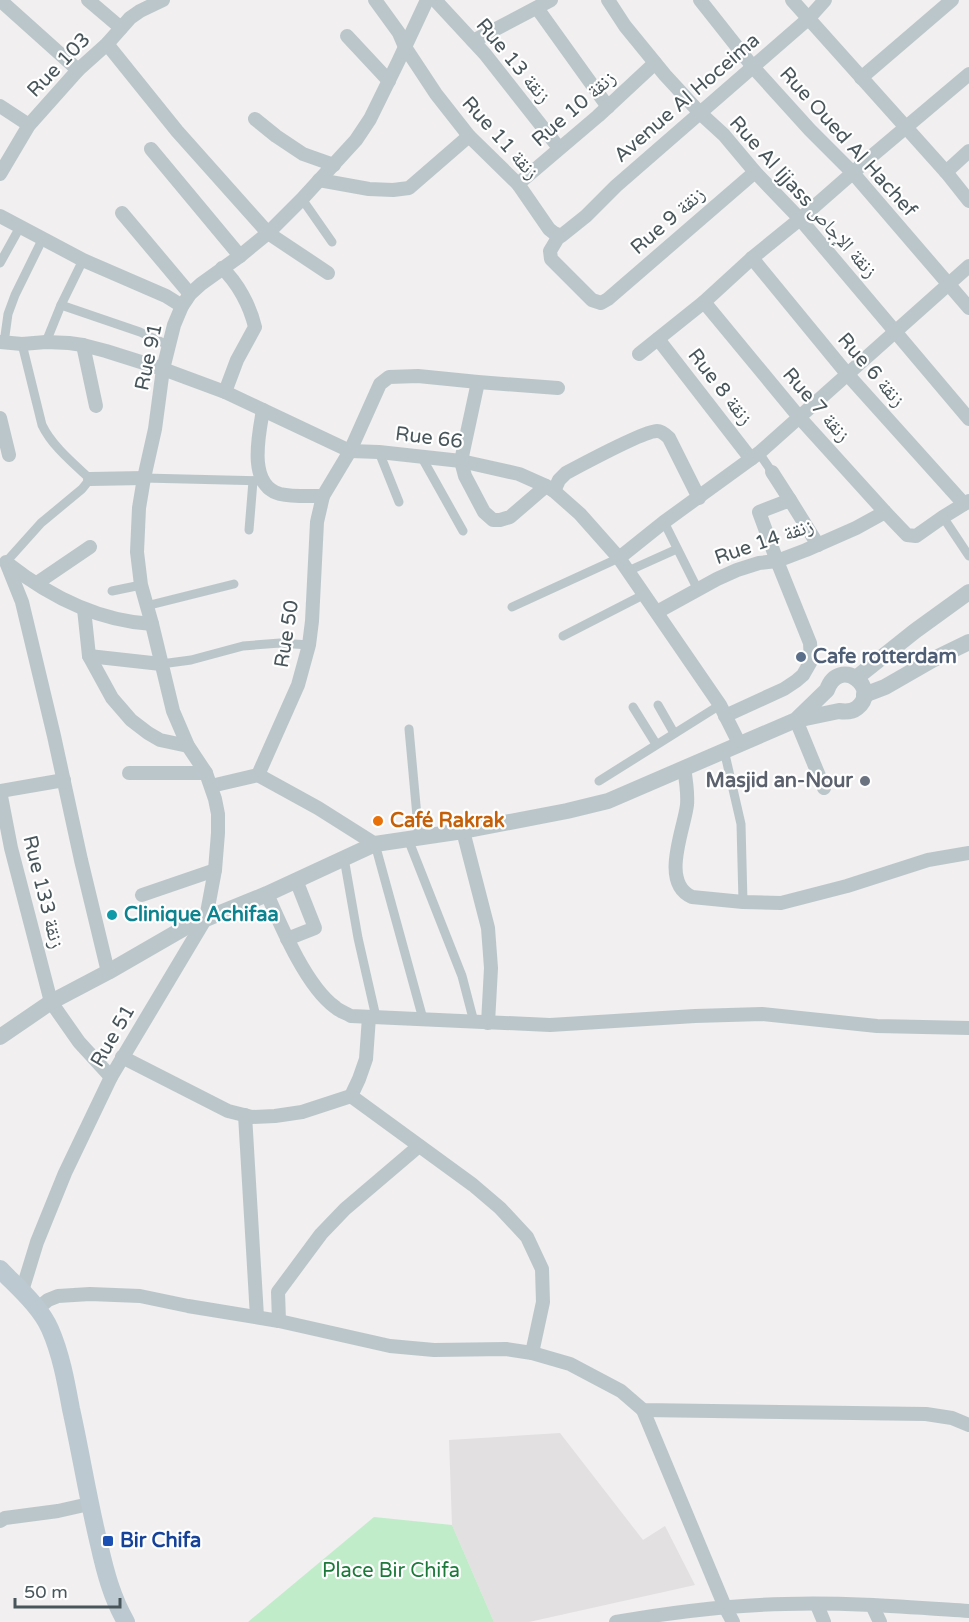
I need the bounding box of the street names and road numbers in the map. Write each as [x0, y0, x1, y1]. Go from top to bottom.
street label: Rue 13 زنقة [471, 14, 555, 108]
street label: Rue 103 [22, 28, 96, 102]
street label: Avenue Al Hoceima [609, 28, 765, 168]
street label: Rue Oued Al Hachef [774, 62, 922, 222]
street label: Rue 10 زنقة [527, 66, 621, 152]
street label: Rue 11 زنقة [457, 92, 543, 184]
street label: Rue Al Ijjass زنقة الإجاص [724, 111, 882, 283]
street label: Rue 9 زنقة [626, 182, 710, 260]
street label: Rue 91 [130, 321, 168, 393]
street label: Rue 6 زنقة [832, 328, 910, 412]
street label: Rue 8 زنقة [683, 344, 757, 430]
street label: Rue 7 زنقة [777, 363, 855, 447]
street label: Rue 66 [394, 422, 464, 454]
street label: Rue 14 زنقة [711, 514, 817, 570]
street label: Rue 50 [270, 599, 304, 669]
street label: Rue 133 زنقة [17, 833, 69, 951]
street label: Rue 51 [86, 1001, 140, 1071]

